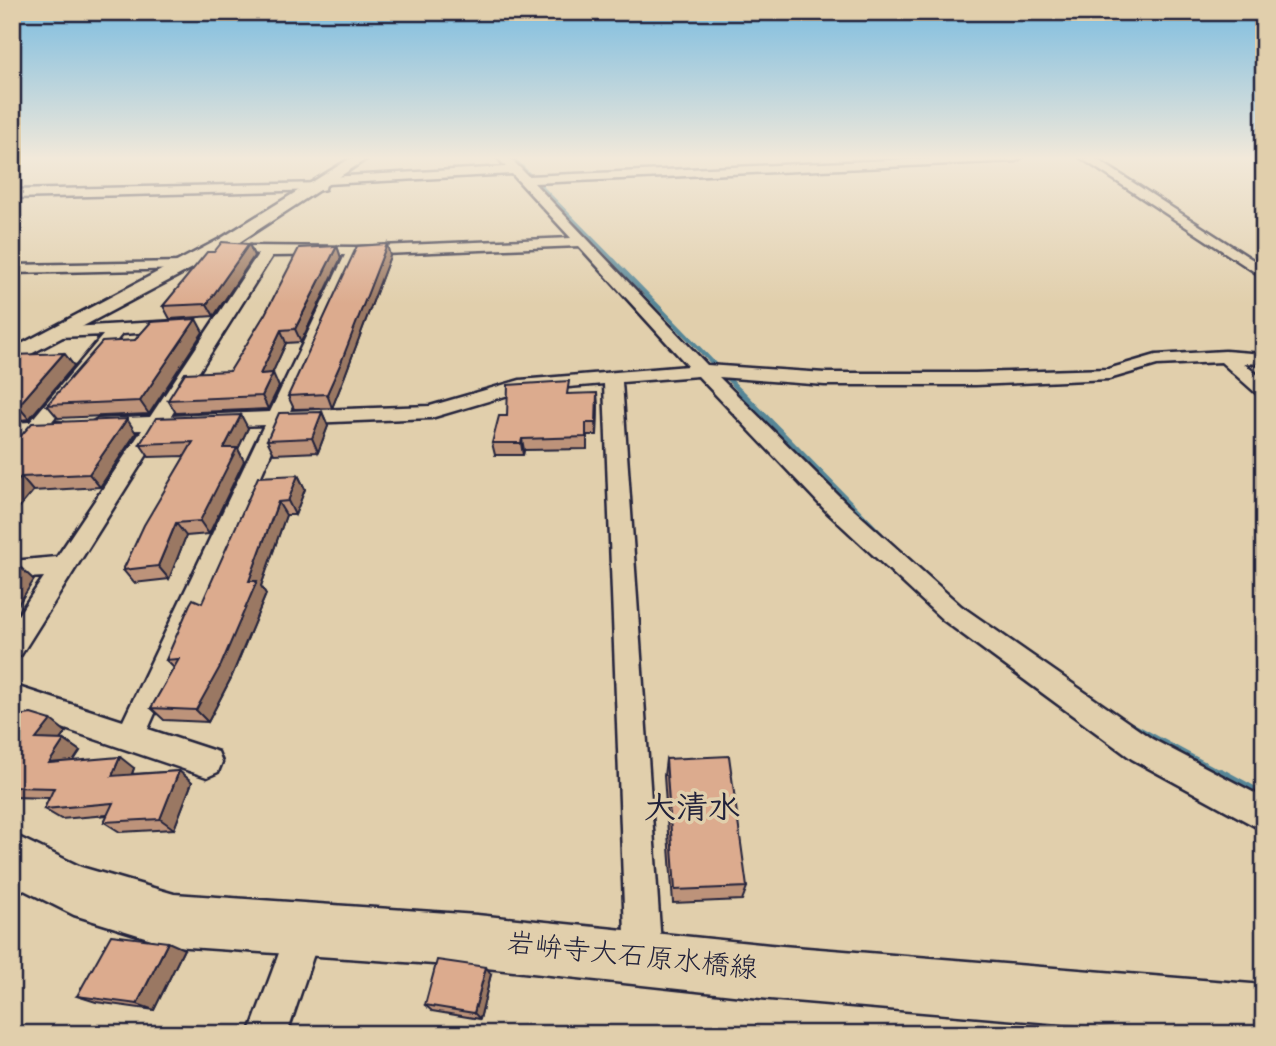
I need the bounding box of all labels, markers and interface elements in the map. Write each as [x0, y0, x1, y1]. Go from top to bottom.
district label: 大清水 [644, 784, 740, 835]
street label: 岩峅寺大石原水橋線 [504, 921, 760, 993]

